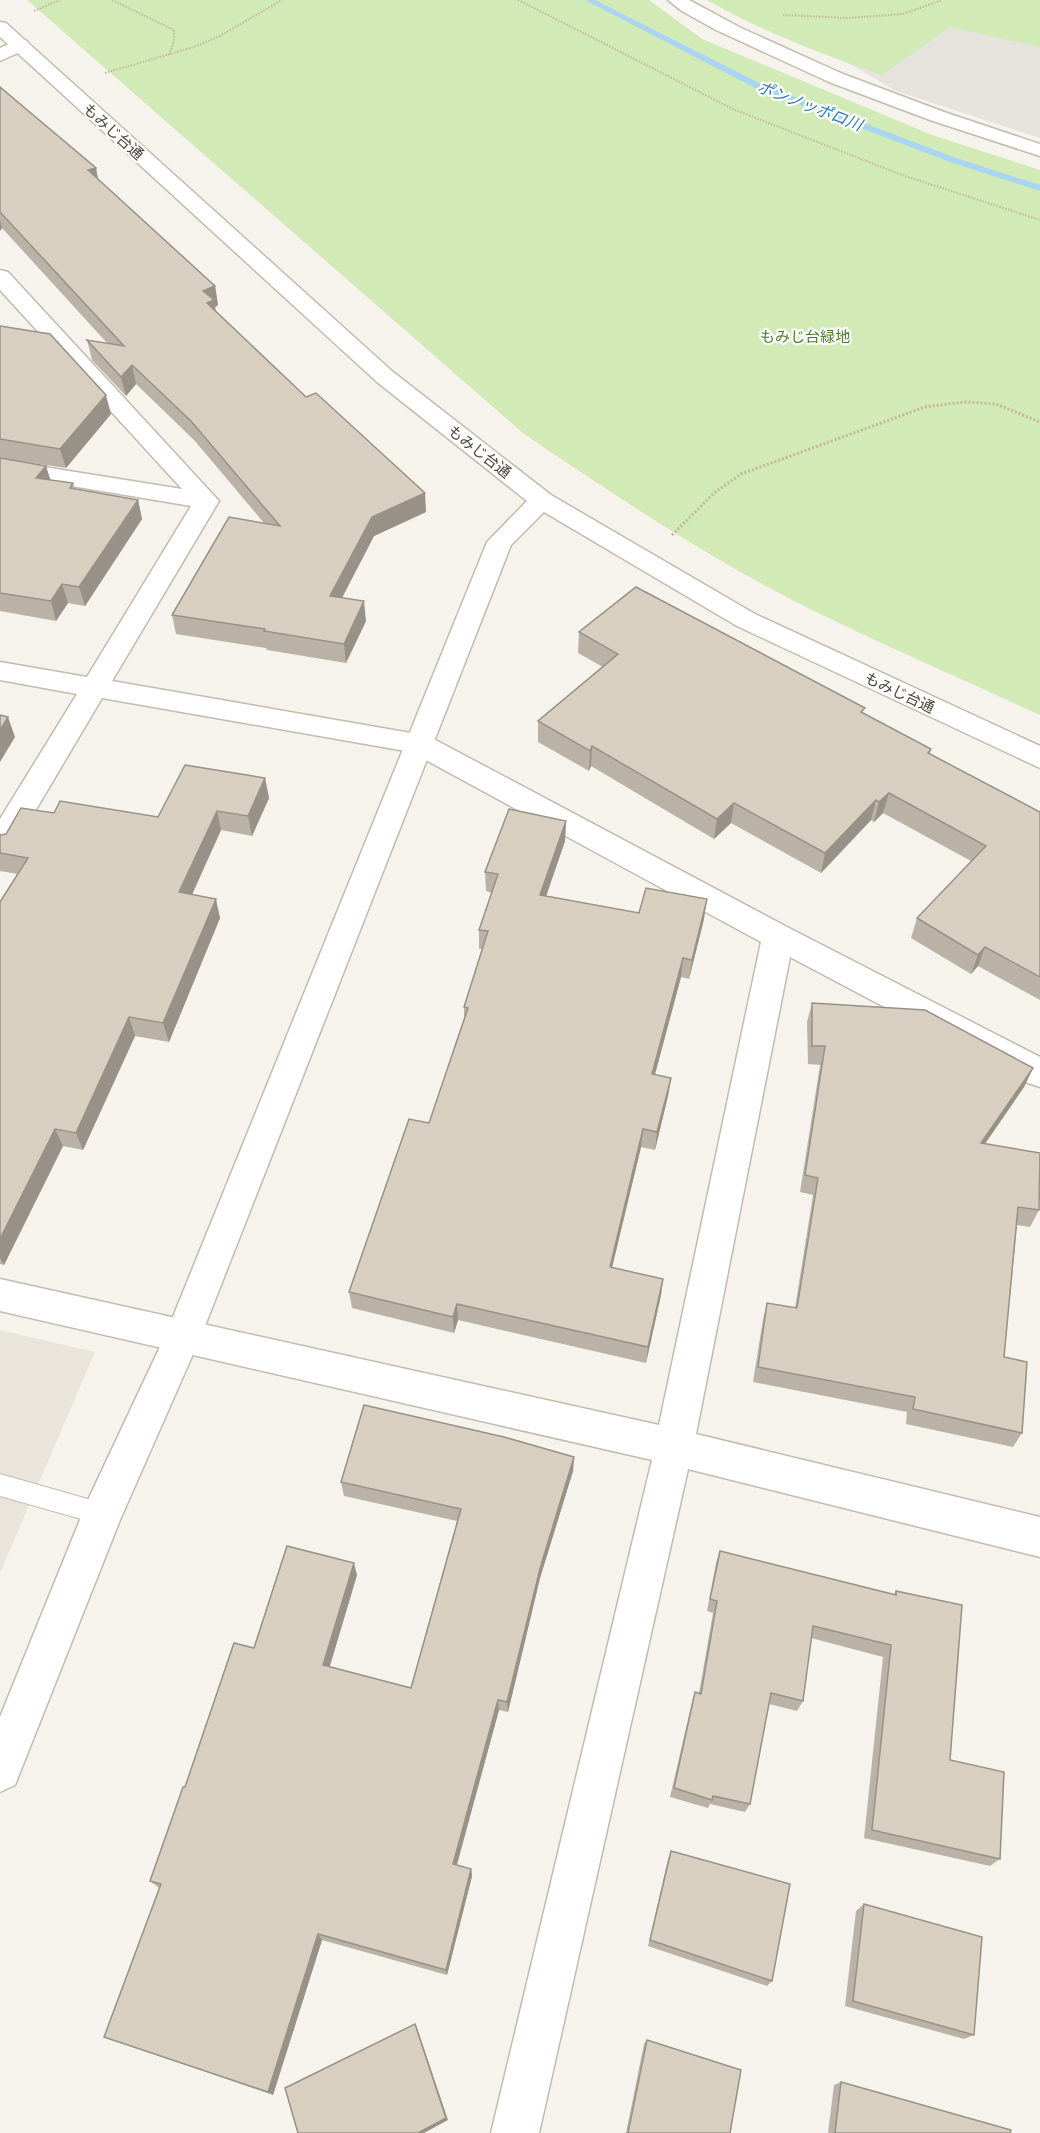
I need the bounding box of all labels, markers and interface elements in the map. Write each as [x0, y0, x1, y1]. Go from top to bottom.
water label: ポンノッポロ川 [755, 76, 867, 134]
street label: もみじ台通 [80, 99, 148, 163]
park label: もみじ台緑地 [760, 327, 850, 345]
street label: もみじ台通 [445, 421, 515, 481]
street label: もみじ台通 [862, 668, 938, 716]

